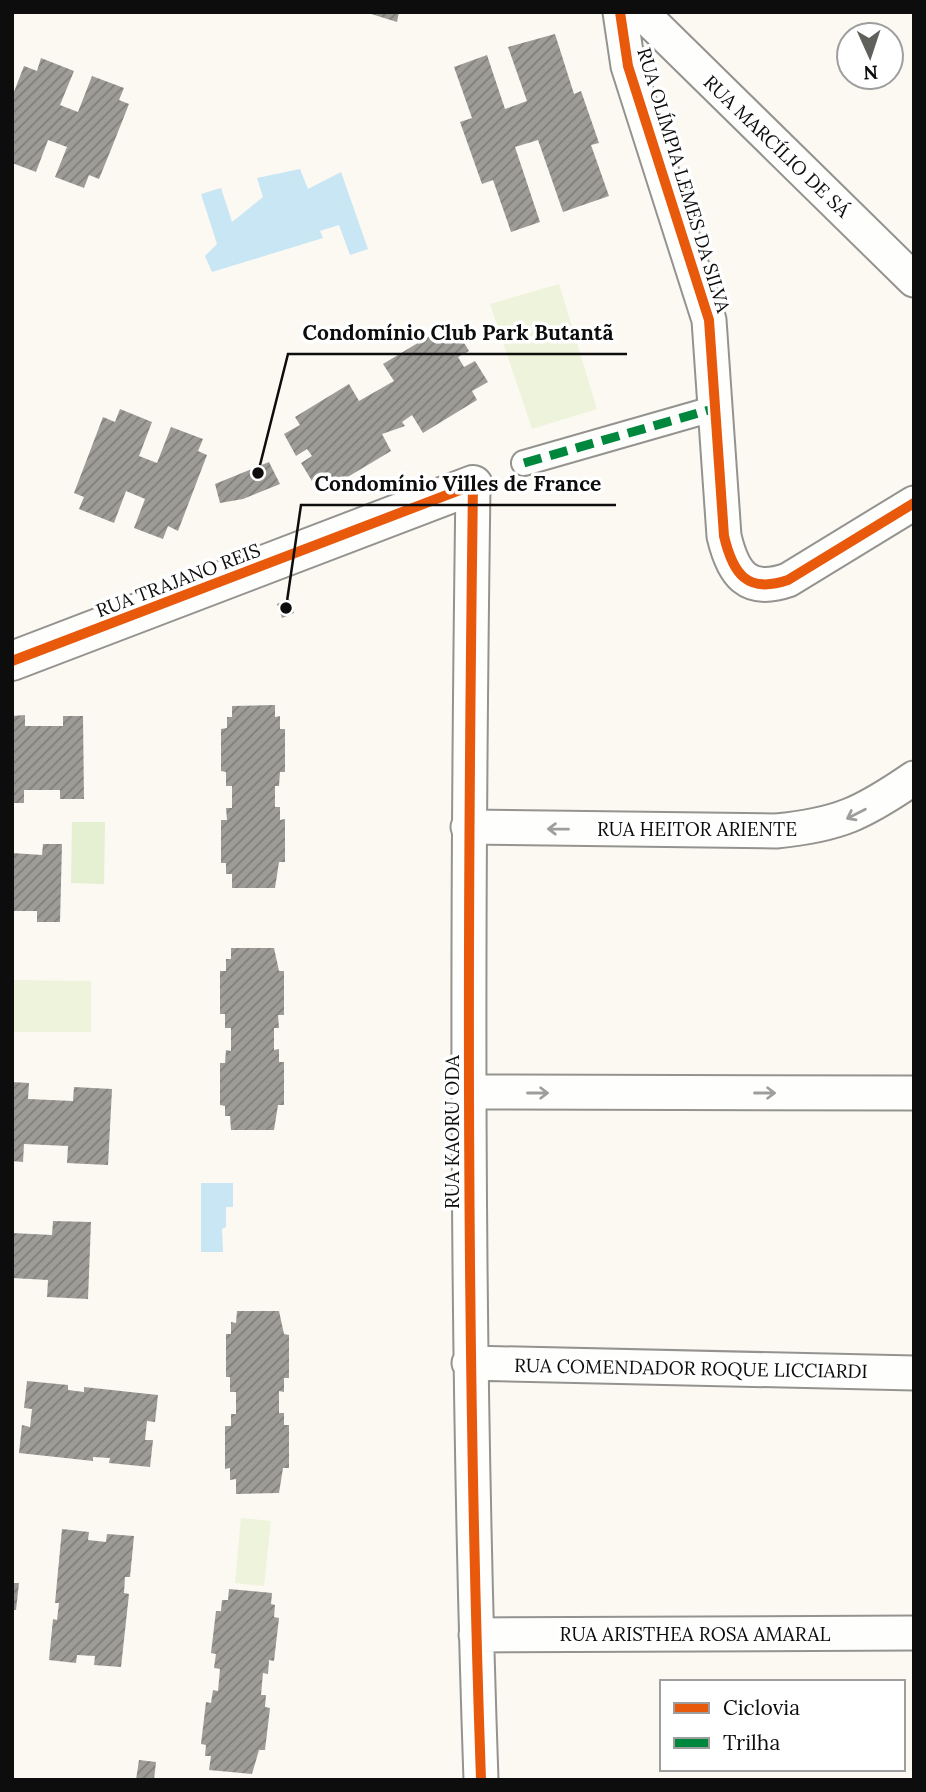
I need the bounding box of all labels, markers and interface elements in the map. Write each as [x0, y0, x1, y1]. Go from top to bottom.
north arrow [835, 21, 905, 91]
street label: RUA OLÍMPIA LEMES DA SILVA [632, 45, 736, 316]
text: N [863, 61, 879, 85]
street label: RUA MARCÍLIO DE SÁ [699, 70, 856, 223]
callout: Condomínio Club Park Butantã [288, 312, 627, 354]
text: Condomínio Club Park Butantã [303, 319, 613, 346]
callout: Condomínio Villes de France [301, 463, 616, 505]
text: Condomínio Villes de France [315, 470, 601, 497]
street label: RUA TRAJANO REIS [92, 538, 264, 622]
one-way arrow [846, 807, 867, 821]
street label: RUA HEITOR ARIENTE [597, 817, 797, 841]
one-way arrow [546, 822, 569, 835]
street label: RUA KAORU ODA [440, 1054, 464, 1209]
one-way arrow [526, 1086, 549, 1100]
one-way arrow [753, 1086, 776, 1100]
street label: RUA COMENDADOR ROQUE LICCIARDI [514, 1353, 868, 1383]
street label: RUA ARISTHEA ROSA AMARAL [560, 1622, 830, 1646]
legend [660, 1680, 905, 1771]
text: Ciclovia [723, 1694, 800, 1721]
text: Trilha [723, 1729, 780, 1756]

